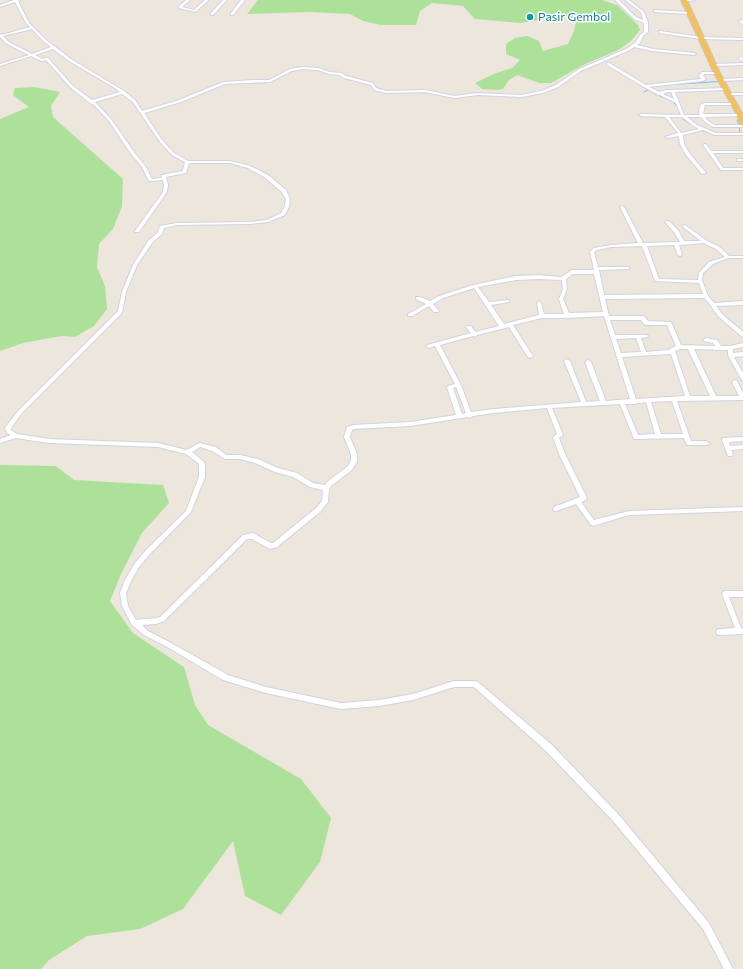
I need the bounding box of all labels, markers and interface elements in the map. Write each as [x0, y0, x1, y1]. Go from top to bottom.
place label: Pasir Gembol [538, 10, 610, 24]
marker: Pasir Gembol [525, 12, 535, 22]

